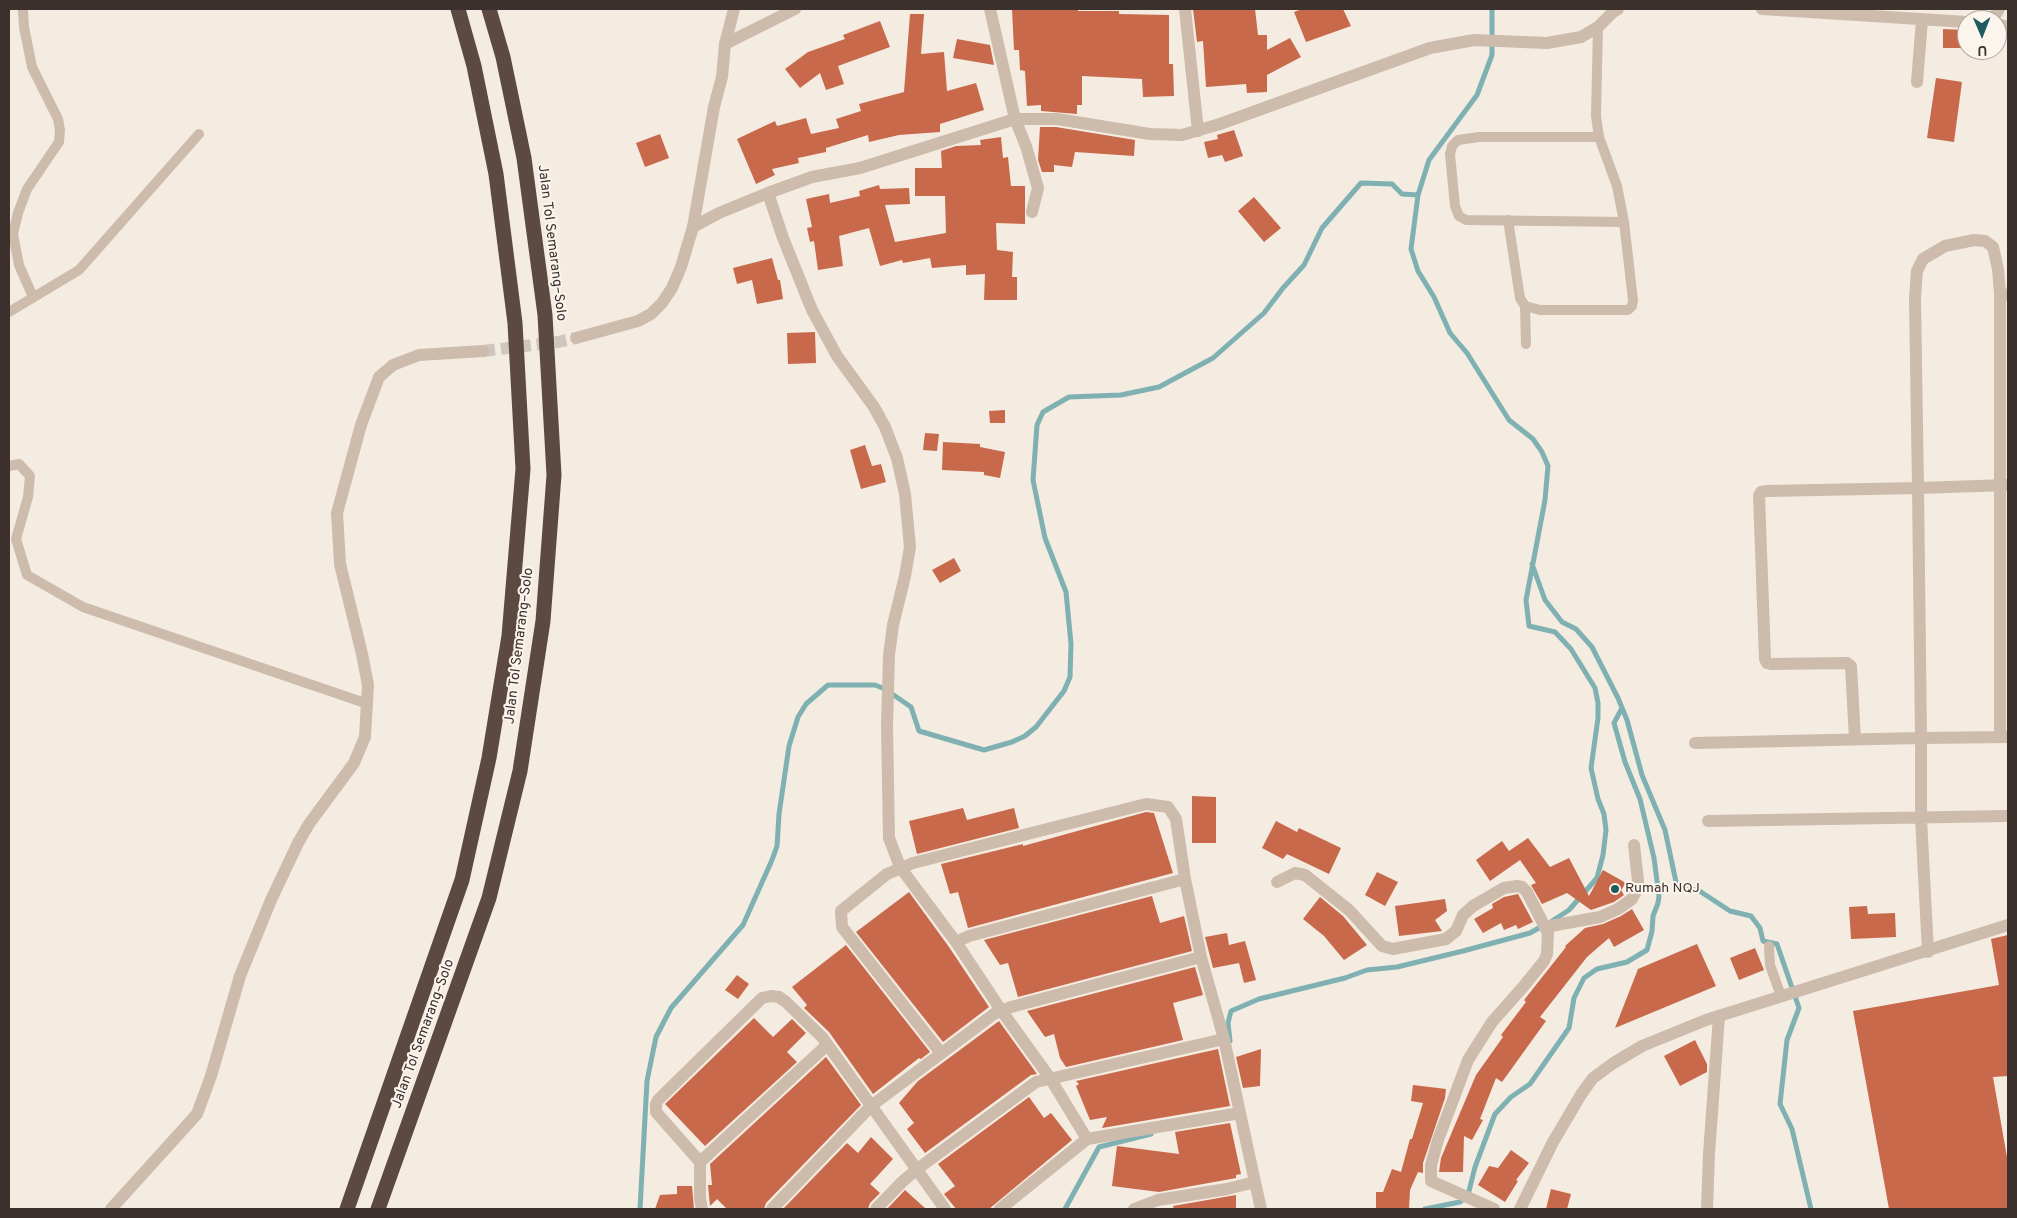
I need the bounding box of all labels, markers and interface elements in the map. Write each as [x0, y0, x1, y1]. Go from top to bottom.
north arrow [1957, 10, 2007, 60]
text: U [1977, 41, 1987, 58]
street label: Jalan Tol Semarang–Solo [533, 164, 569, 322]
street label: Jalan Tol Semarang–Solo [502, 567, 538, 725]
place label: Rumah NQJ [1625, 881, 1700, 897]
marker: Rumah NQJ [1609, 883, 1621, 895]
street label: Jalan Tol Semarang–Solo [389, 957, 459, 1111]

